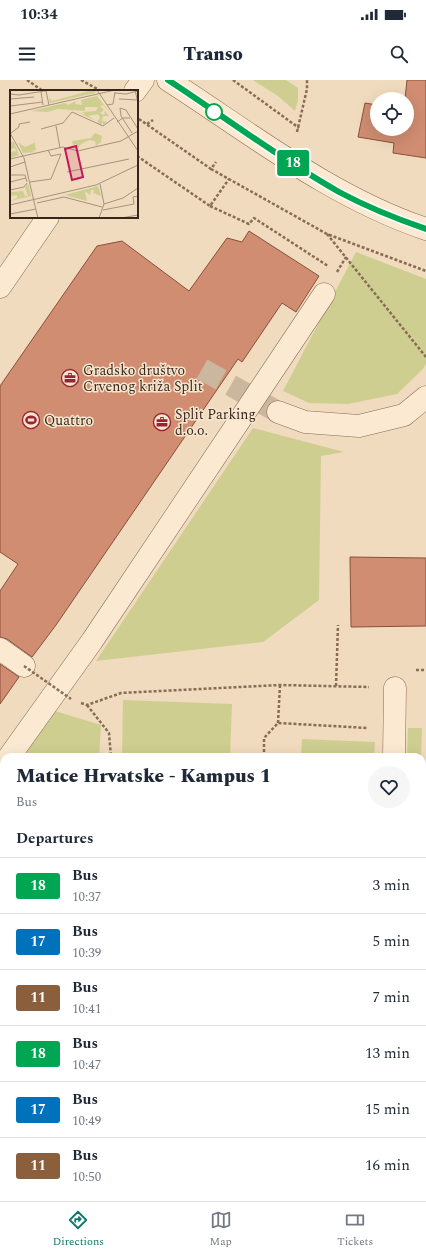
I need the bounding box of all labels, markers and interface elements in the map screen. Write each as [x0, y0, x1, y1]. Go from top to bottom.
text: 10:34 [20, 3, 58, 26]
text: Transo [183, 41, 243, 68]
icon: menu [16, 43, 38, 65]
icon: search [388, 43, 410, 65]
inset map [10, 90, 138, 218]
map controls [370, 92, 414, 136]
button: locate [370, 92, 414, 136]
unlabelled marker [205, 103, 223, 121]
line badge: 18 [275, 150, 311, 176]
text: 18 [285, 152, 301, 173]
place label: Gradsko društvo Crvenog križa Split [83, 360, 203, 397]
office icon: Gradsko društvo Crvenog križa Split [60, 368, 80, 388]
place label: Split Parking d.o.o. [175, 404, 256, 441]
sports icon: Quattro [21, 410, 41, 430]
place label: Quattro [44, 410, 93, 431]
office icon: Split Parking d.o.o. [152, 412, 172, 432]
text: Matice Hrvatske - Kampus 1 [16, 762, 271, 791]
button: heart [368, 766, 410, 808]
text: Bus [16, 792, 37, 812]
text: Departures [16, 827, 94, 850]
text: Bus [72, 864, 98, 887]
text: 3 min [372, 874, 410, 897]
text: 18 [30, 875, 46, 896]
text: 10:37 [72, 887, 101, 907]
text: Bus [72, 920, 98, 943]
text: 5 min [372, 930, 410, 953]
text: 17 [30, 931, 46, 952]
text: 10:39 [72, 943, 101, 963]
text: Bus [72, 976, 98, 999]
text: 7 min [372, 986, 410, 1009]
text: 11 [30, 987, 46, 1008]
text: 10:41 [72, 999, 101, 1019]
text: Bus [72, 1032, 98, 1055]
text: 13 min [365, 1042, 410, 1065]
text: 18 [30, 1043, 46, 1064]
text: 10:47 [72, 1055, 101, 1075]
text: Bus [72, 1088, 98, 1111]
text: 15 min [365, 1098, 410, 1121]
text: 17 [30, 1099, 46, 1120]
text: 10:49 [72, 1111, 101, 1131]
text: Bus [72, 1144, 98, 1167]
text: 16 min [365, 1154, 410, 1177]
text: 11 [30, 1155, 46, 1176]
text: 10:50 [72, 1167, 101, 1187]
tab: Directions [53, 1209, 104, 1250]
tab: Map [210, 1209, 232, 1250]
tab: Tickets [337, 1209, 373, 1250]

